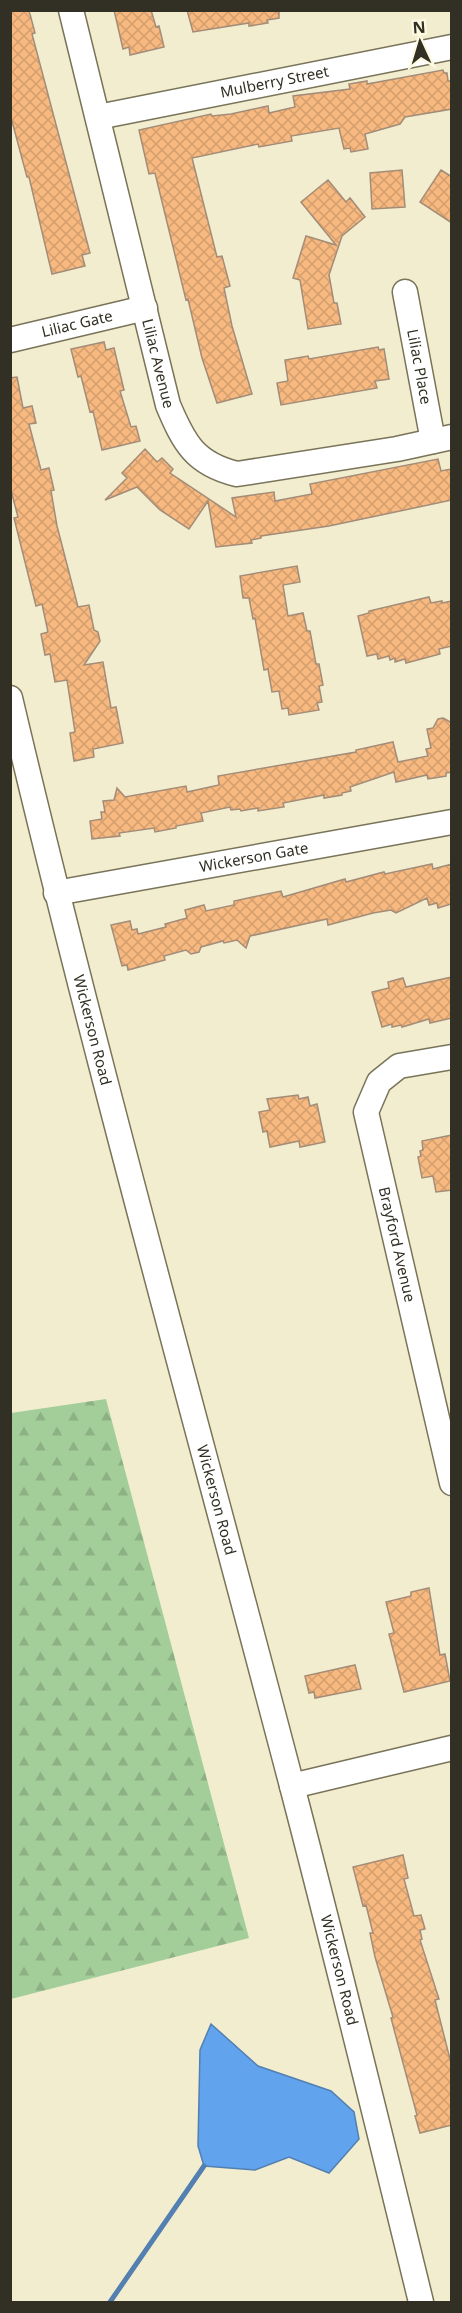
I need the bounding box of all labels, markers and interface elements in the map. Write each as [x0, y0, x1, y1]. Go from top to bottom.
north arrow [390, 12, 450, 72]
text: N [412, 16, 426, 38]
street label: Mulberry Street [218, 60, 331, 102]
street label: Liliac Gate [39, 305, 114, 341]
street label: Liliac Avenue [138, 316, 179, 410]
street label: Liliac Place [403, 327, 437, 406]
street label: Wickerson Gate [198, 837, 310, 876]
street label: Wickerson Road [69, 972, 117, 1087]
street label: Brayford Avenue [375, 1185, 421, 1304]
street label: Wickerson Road [193, 1442, 241, 1557]
street label: Wickerson Road [317, 1912, 364, 2027]

